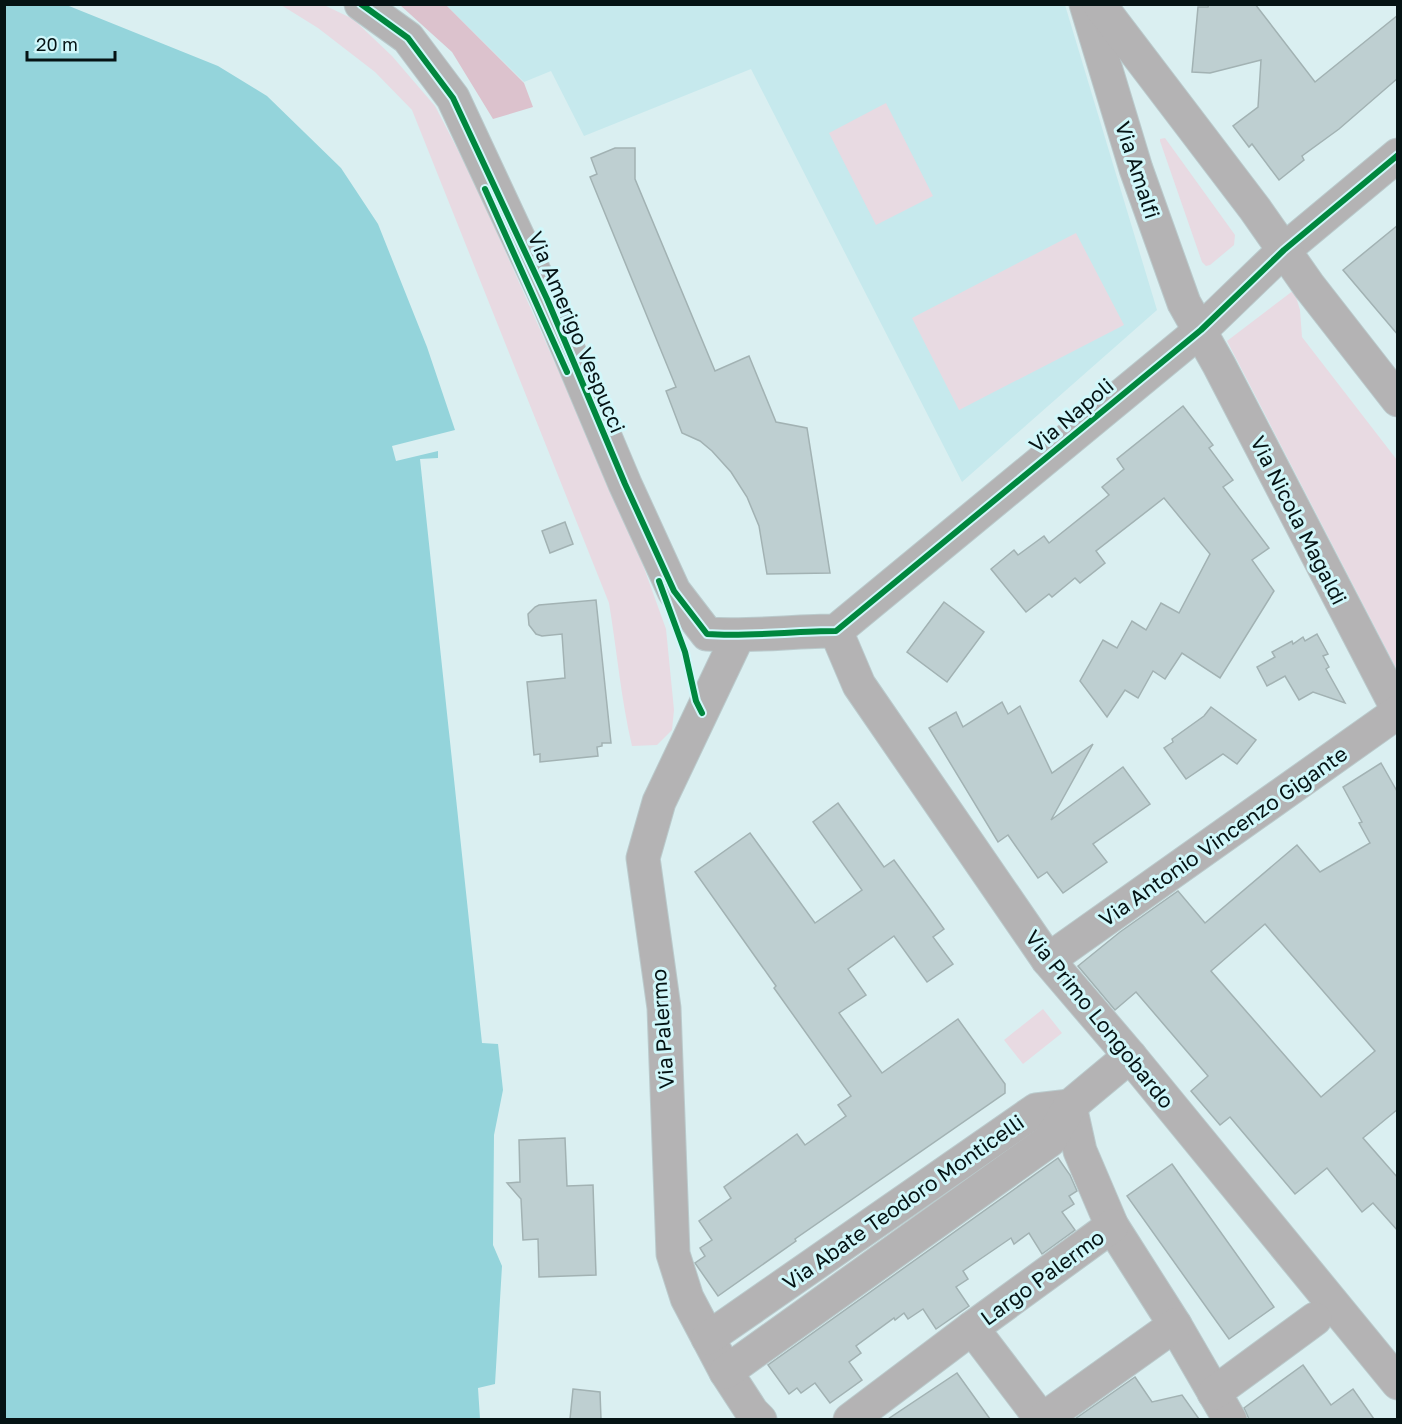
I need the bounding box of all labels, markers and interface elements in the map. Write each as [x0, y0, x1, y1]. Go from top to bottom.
scale bar [27, 24, 116, 62]
text: 20 m [36, 33, 78, 55]
street label: Via Amalfi [1110, 118, 1166, 222]
street label: Via Amerigo Vespucci [523, 227, 631, 437]
street label: Via Napoli [1023, 372, 1119, 458]
street label: Via Nicola Magaldi [1245, 431, 1353, 609]
street label: Via Antonio Vincenzo Gigante [1094, 740, 1352, 932]
street label: Via Primo Longobardo [1020, 925, 1180, 1113]
street label: Via Palermo [645, 968, 679, 1090]
street label: Via Abate Teodoro Monticelli [777, 1109, 1029, 1295]
street label: Largo Palermo [975, 1223, 1109, 1331]

